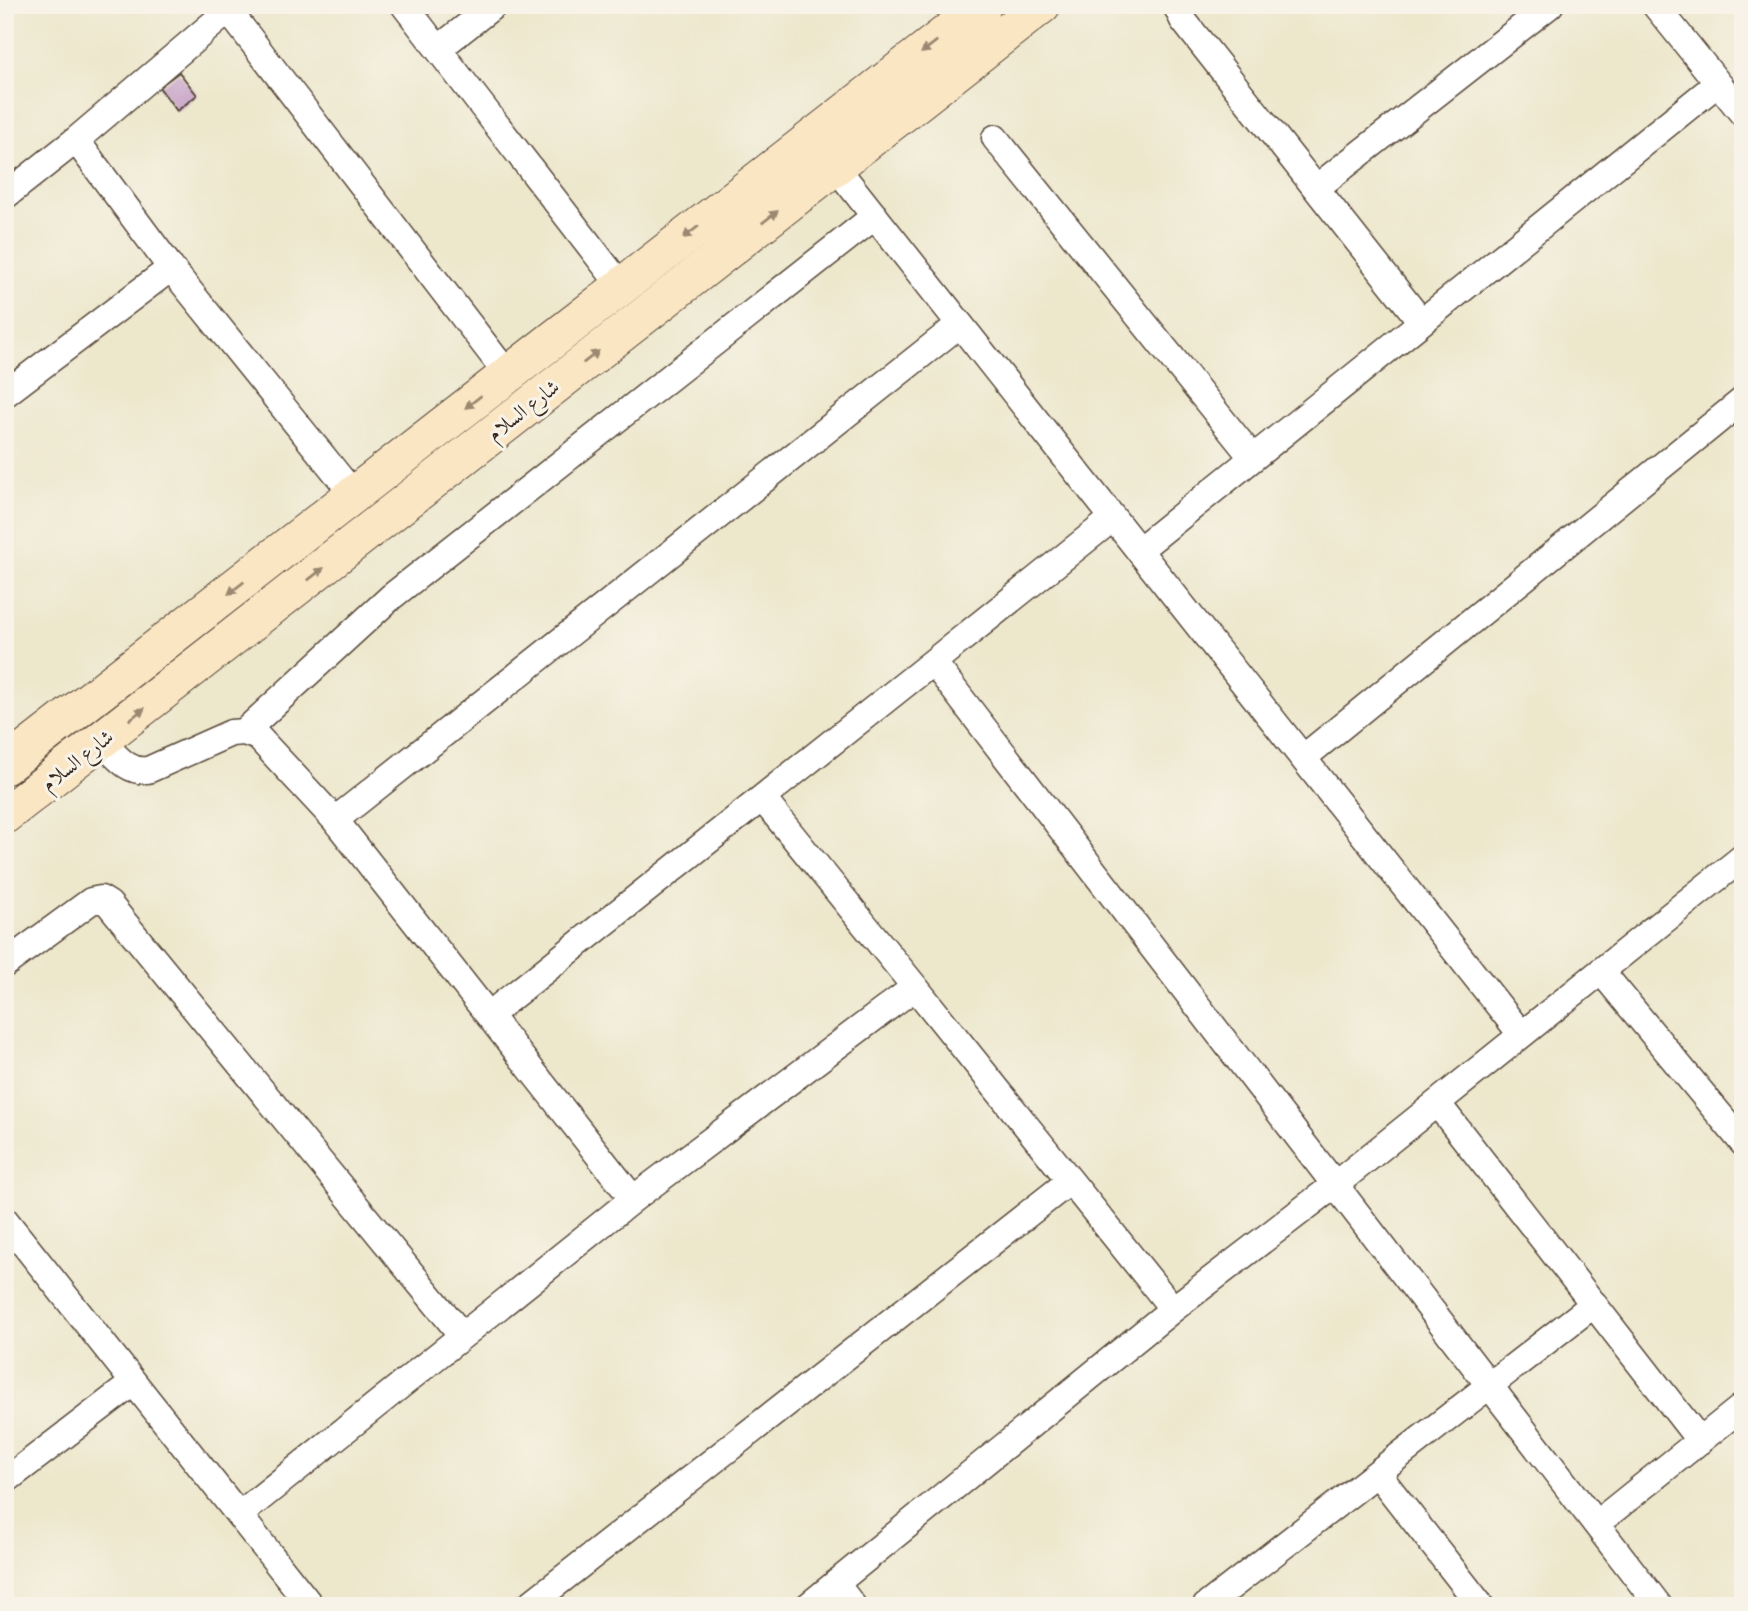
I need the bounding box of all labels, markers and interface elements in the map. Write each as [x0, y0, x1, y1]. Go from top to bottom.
one-way arrow [920, 40, 938, 55]
one-way arrow [761, 209, 779, 224]
one-way arrow [683, 225, 701, 240]
one-way arrow [582, 350, 600, 364]
street label: شارع السلام [482, 374, 568, 450]
one-way arrow [464, 394, 482, 409]
one-way arrow [308, 567, 325, 582]
one-way arrow [228, 580, 246, 595]
one-way arrow [128, 707, 146, 721]
street label: شارع السلام [36, 724, 122, 800]

